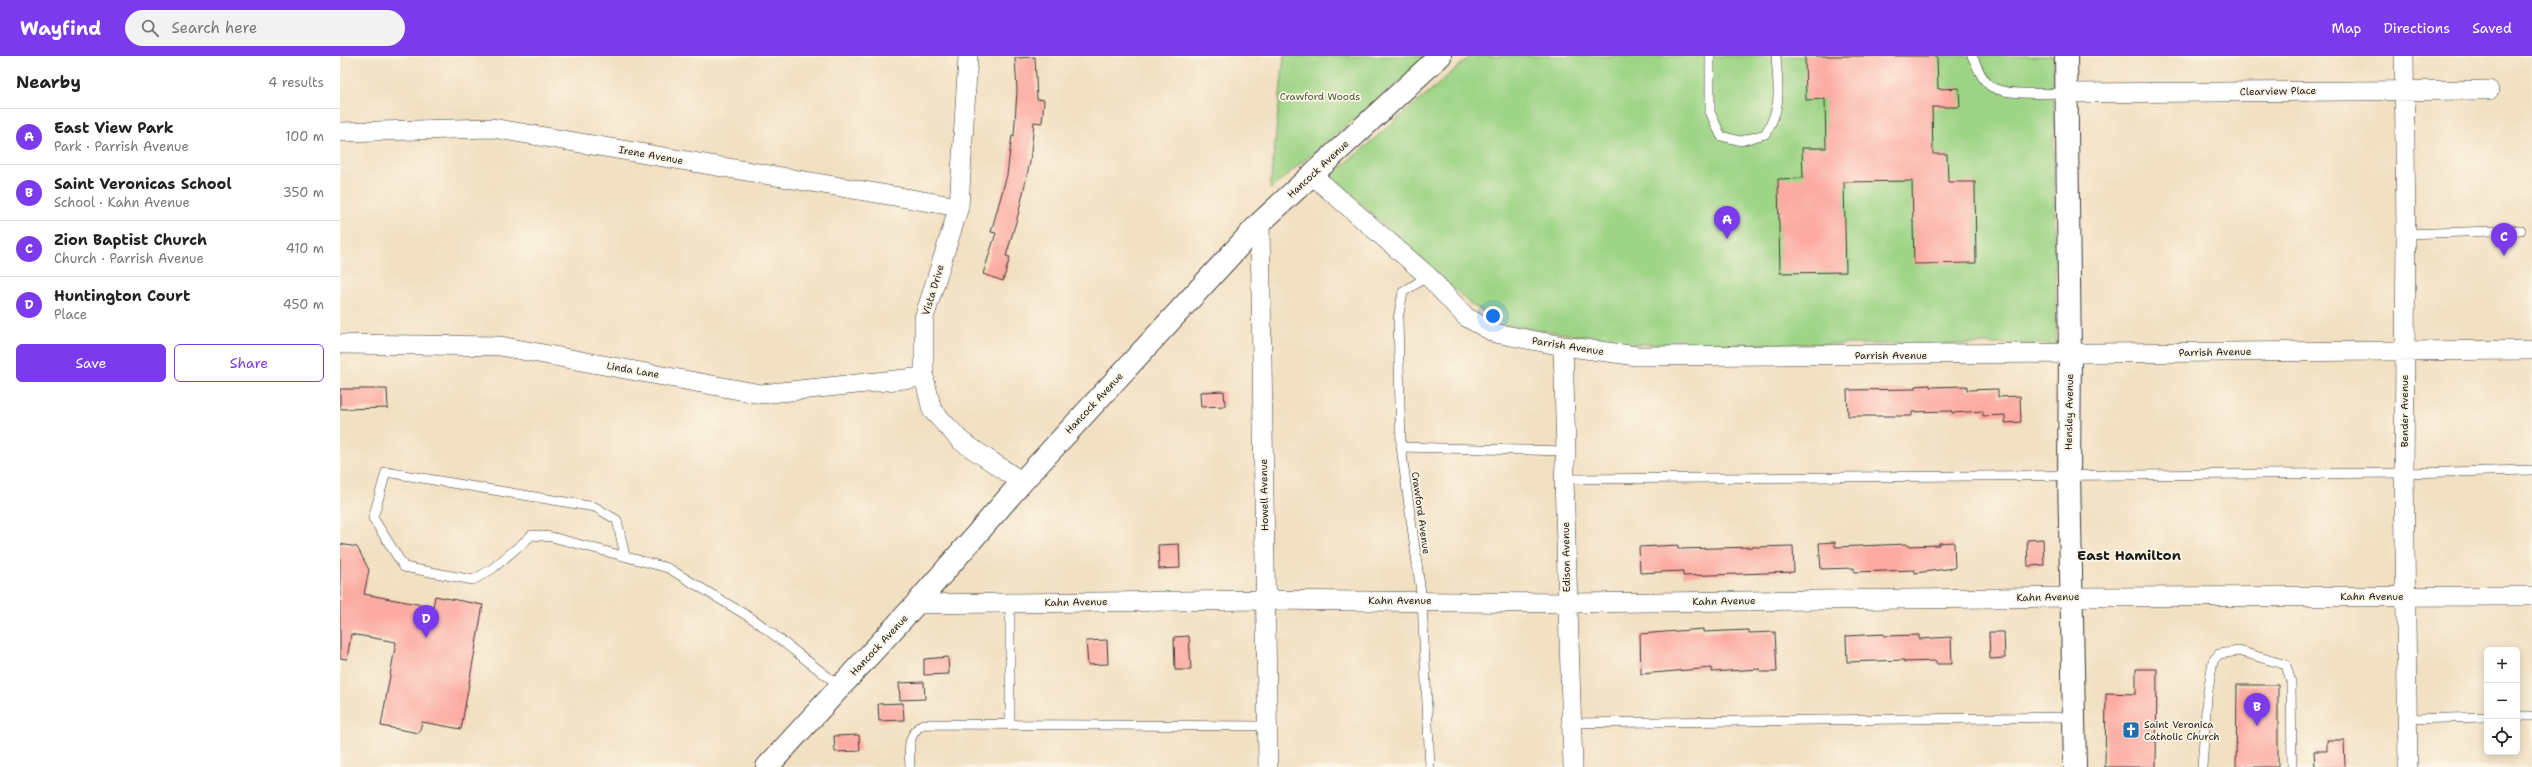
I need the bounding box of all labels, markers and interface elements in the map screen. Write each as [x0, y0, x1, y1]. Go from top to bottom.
search box [125, 10, 405, 46]
text: Wayfind [20, 16, 101, 41]
icon: search [139, 17, 161, 39]
text: Search here [171, 18, 257, 38]
text: Map [2332, 19, 2362, 37]
text: Directions [2384, 19, 2450, 37]
text: Saved [2472, 19, 2512, 37]
text: Nearby [16, 71, 81, 93]
text: 4 results [268, 74, 324, 91]
street label: Clearview Place [2240, 84, 2317, 98]
park label: Crawford Woods [1280, 90, 1360, 103]
text: East View Park [54, 118, 174, 138]
text: A [24, 128, 34, 145]
text: 100 m [285, 128, 324, 145]
street label: Hancock Avenue [1284, 137, 1352, 201]
text: Park · Parrish Avenue [54, 138, 189, 155]
street label: Irene Avenue [618, 143, 685, 167]
text: Saint Veronicas School [54, 174, 232, 194]
text: B [25, 184, 33, 201]
text: 350 m [283, 184, 324, 201]
text: School · Kahn Avenue [54, 194, 190, 211]
pin: A [1714, 206, 1740, 239]
pin: C [2491, 223, 2517, 256]
text: Zion Baptist Church [54, 230, 207, 250]
text: C [25, 240, 33, 257]
text: 410 m [286, 240, 324, 257]
text: Church · Parrish Avenue [54, 250, 204, 267]
street label: Vista Drive [919, 263, 947, 317]
text: Huntington Court [54, 286, 190, 306]
text: D [24, 296, 34, 313]
text: 450 m [283, 296, 324, 313]
text: Place [54, 306, 87, 323]
your location [1483, 306, 1503, 326]
street label: Parrish Avenue [1531, 334, 1605, 358]
button: Save [16, 344, 166, 382]
button: Share [174, 344, 324, 382]
street label: Parrish Avenue [2179, 345, 2252, 359]
street label: Parrish Avenue [1855, 349, 1928, 362]
street label: Linda Lane [606, 359, 661, 381]
street label: Hancock Avenue [1062, 369, 1126, 437]
street label: Hensley Avenue [2062, 373, 2076, 450]
street label: Bender Avenue [2398, 374, 2411, 447]
street label: Howell Avenue [1257, 459, 1271, 531]
street label: Crawford Avenue [1409, 471, 1433, 555]
street label: Edison Avenue [1559, 521, 1573, 592]
district label: East Hamilton [2077, 546, 2181, 564]
street label: Kahn Avenue [2016, 590, 2080, 604]
street label: Kahn Avenue [2340, 590, 2404, 603]
street label: Kahn Avenue [1368, 594, 1432, 607]
street label: Kahn Avenue [1692, 594, 1756, 608]
street label: Kahn Avenue [1044, 595, 1108, 609]
pin: D [413, 605, 439, 638]
street label: Hancock Avenue [847, 611, 911, 679]
map controls [2484, 647, 2520, 755]
button: + [2484, 647, 2520, 683]
button: − [2484, 683, 2520, 719]
pin: B [2244, 693, 2270, 726]
place label: Saint Veronica Catholic Church [2144, 718, 2220, 743]
button: locate [2484, 719, 2520, 755]
church icon: Saint Veronica Catholic Church [2121, 720, 2141, 740]

